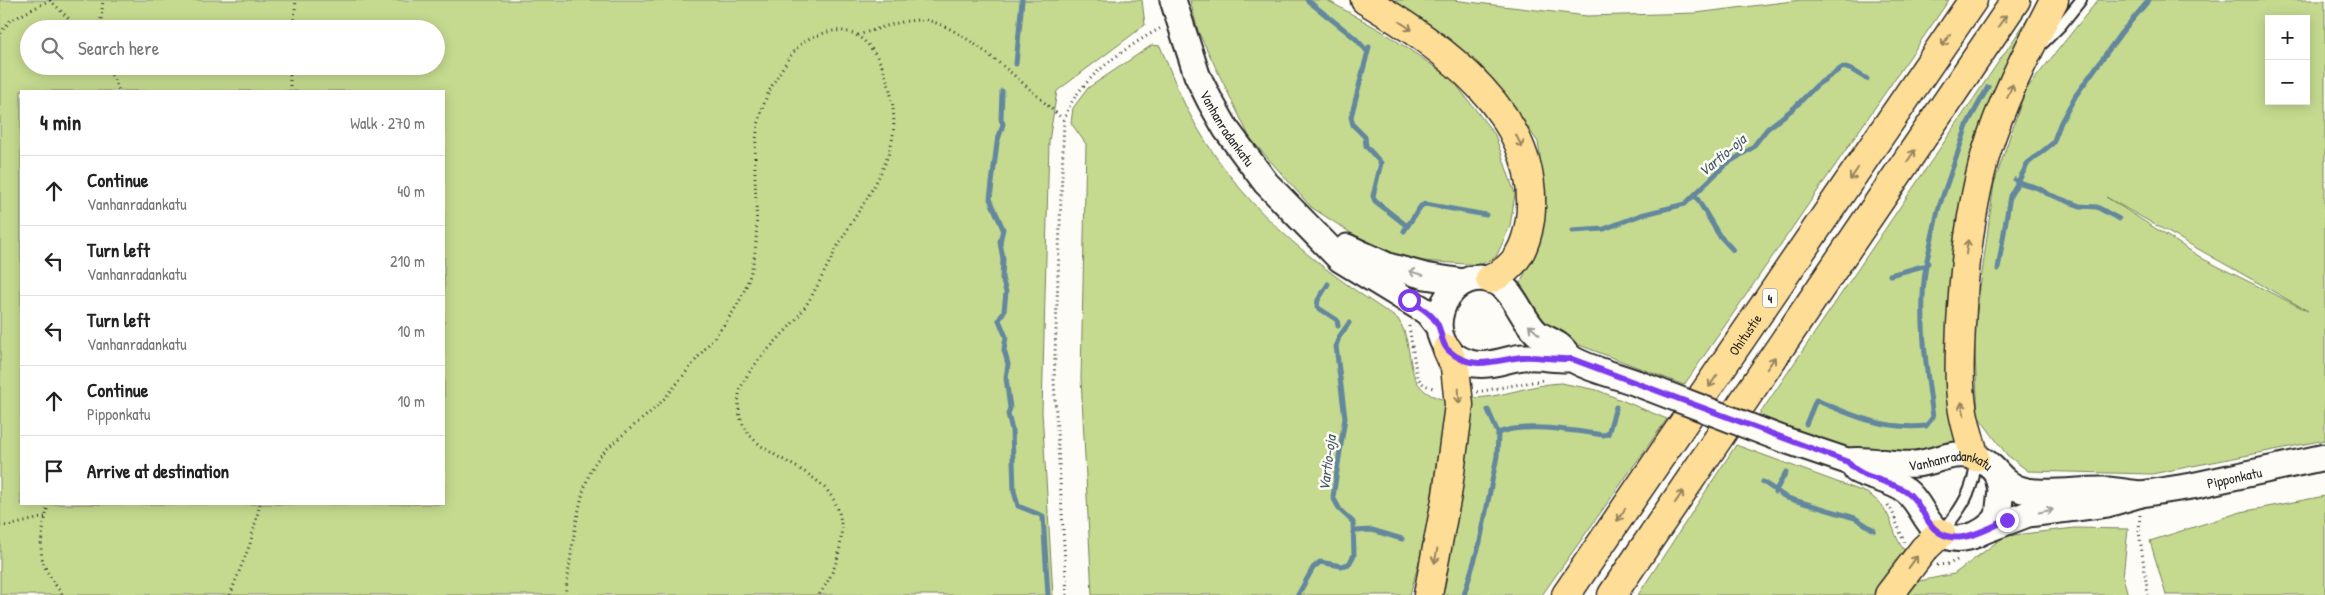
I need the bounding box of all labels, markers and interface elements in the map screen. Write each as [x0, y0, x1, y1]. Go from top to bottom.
one-way arrow [1997, 15, 2007, 29]
map controls [2265, 15, 2310, 105]
button: + [2265, 15, 2310, 60]
search box [20, 20, 445, 75]
one-way arrow [1399, 21, 1413, 31]
one-way arrow [1941, 33, 1951, 47]
icon: search [38, 34, 66, 62]
text: Search here [78, 35, 159, 61]
button: − [2265, 60, 2310, 105]
one-way arrow [2006, 84, 2016, 99]
street label: Vanhanradankatu [1196, 86, 1260, 170]
text: 4 min [40, 108, 81, 137]
text: Walk · 270 m [350, 112, 425, 134]
water label: Vartio-oja [1694, 128, 1752, 181]
one-way arrow [1515, 133, 1524, 148]
one-way arrow [1906, 149, 1916, 163]
text: Continue [87, 167, 148, 193]
one-way arrow [1849, 167, 1859, 181]
icon: ahead [40, 177, 68, 205]
text: 40 m [397, 180, 425, 202]
text: Vanhanradankatu [87, 193, 187, 215]
text: Turn left [87, 237, 150, 263]
one-way arrow [1963, 240, 1973, 256]
icon: left [40, 247, 68, 275]
text: 210 m [390, 250, 425, 272]
text: Vanhanradankatu [87, 263, 187, 285]
one-way arrow [1409, 268, 1425, 278]
road number: 4 [1762, 288, 1778, 308]
route start [1398, 289, 1421, 312]
text: Turn left [87, 307, 150, 333]
street label: Ohitustie [1724, 309, 1766, 359]
icon: left [40, 317, 68, 345]
text: 10 m [397, 320, 425, 342]
one-way arrow [1527, 324, 1540, 335]
text: Vanhanradankatu [87, 333, 187, 355]
one-way arrow [1766, 356, 1776, 370]
one-way arrow [1708, 374, 1718, 388]
text: Continue [87, 377, 148, 403]
icon: ahead [40, 387, 68, 415]
one-way arrow [1454, 387, 1463, 403]
text: 10 m [397, 390, 425, 412]
one-way arrow [1958, 402, 1967, 418]
text: Pipponkatu [87, 403, 150, 425]
water label: Vartio-oja [1313, 432, 1341, 492]
street label: Vanhanradankatu [1908, 445, 1998, 474]
icon: arrive [40, 457, 68, 485]
text: Arrive at destination [87, 458, 229, 484]
street label: Pipponkatu [2205, 462, 2264, 492]
one-way arrow [1674, 490, 1684, 504]
one-way arrow [2037, 505, 2053, 515]
one-way arrow [1616, 508, 1626, 522]
route end [1996, 509, 2019, 532]
one-way arrow [1430, 548, 1440, 564]
one-way arrow [1908, 555, 1918, 569]

